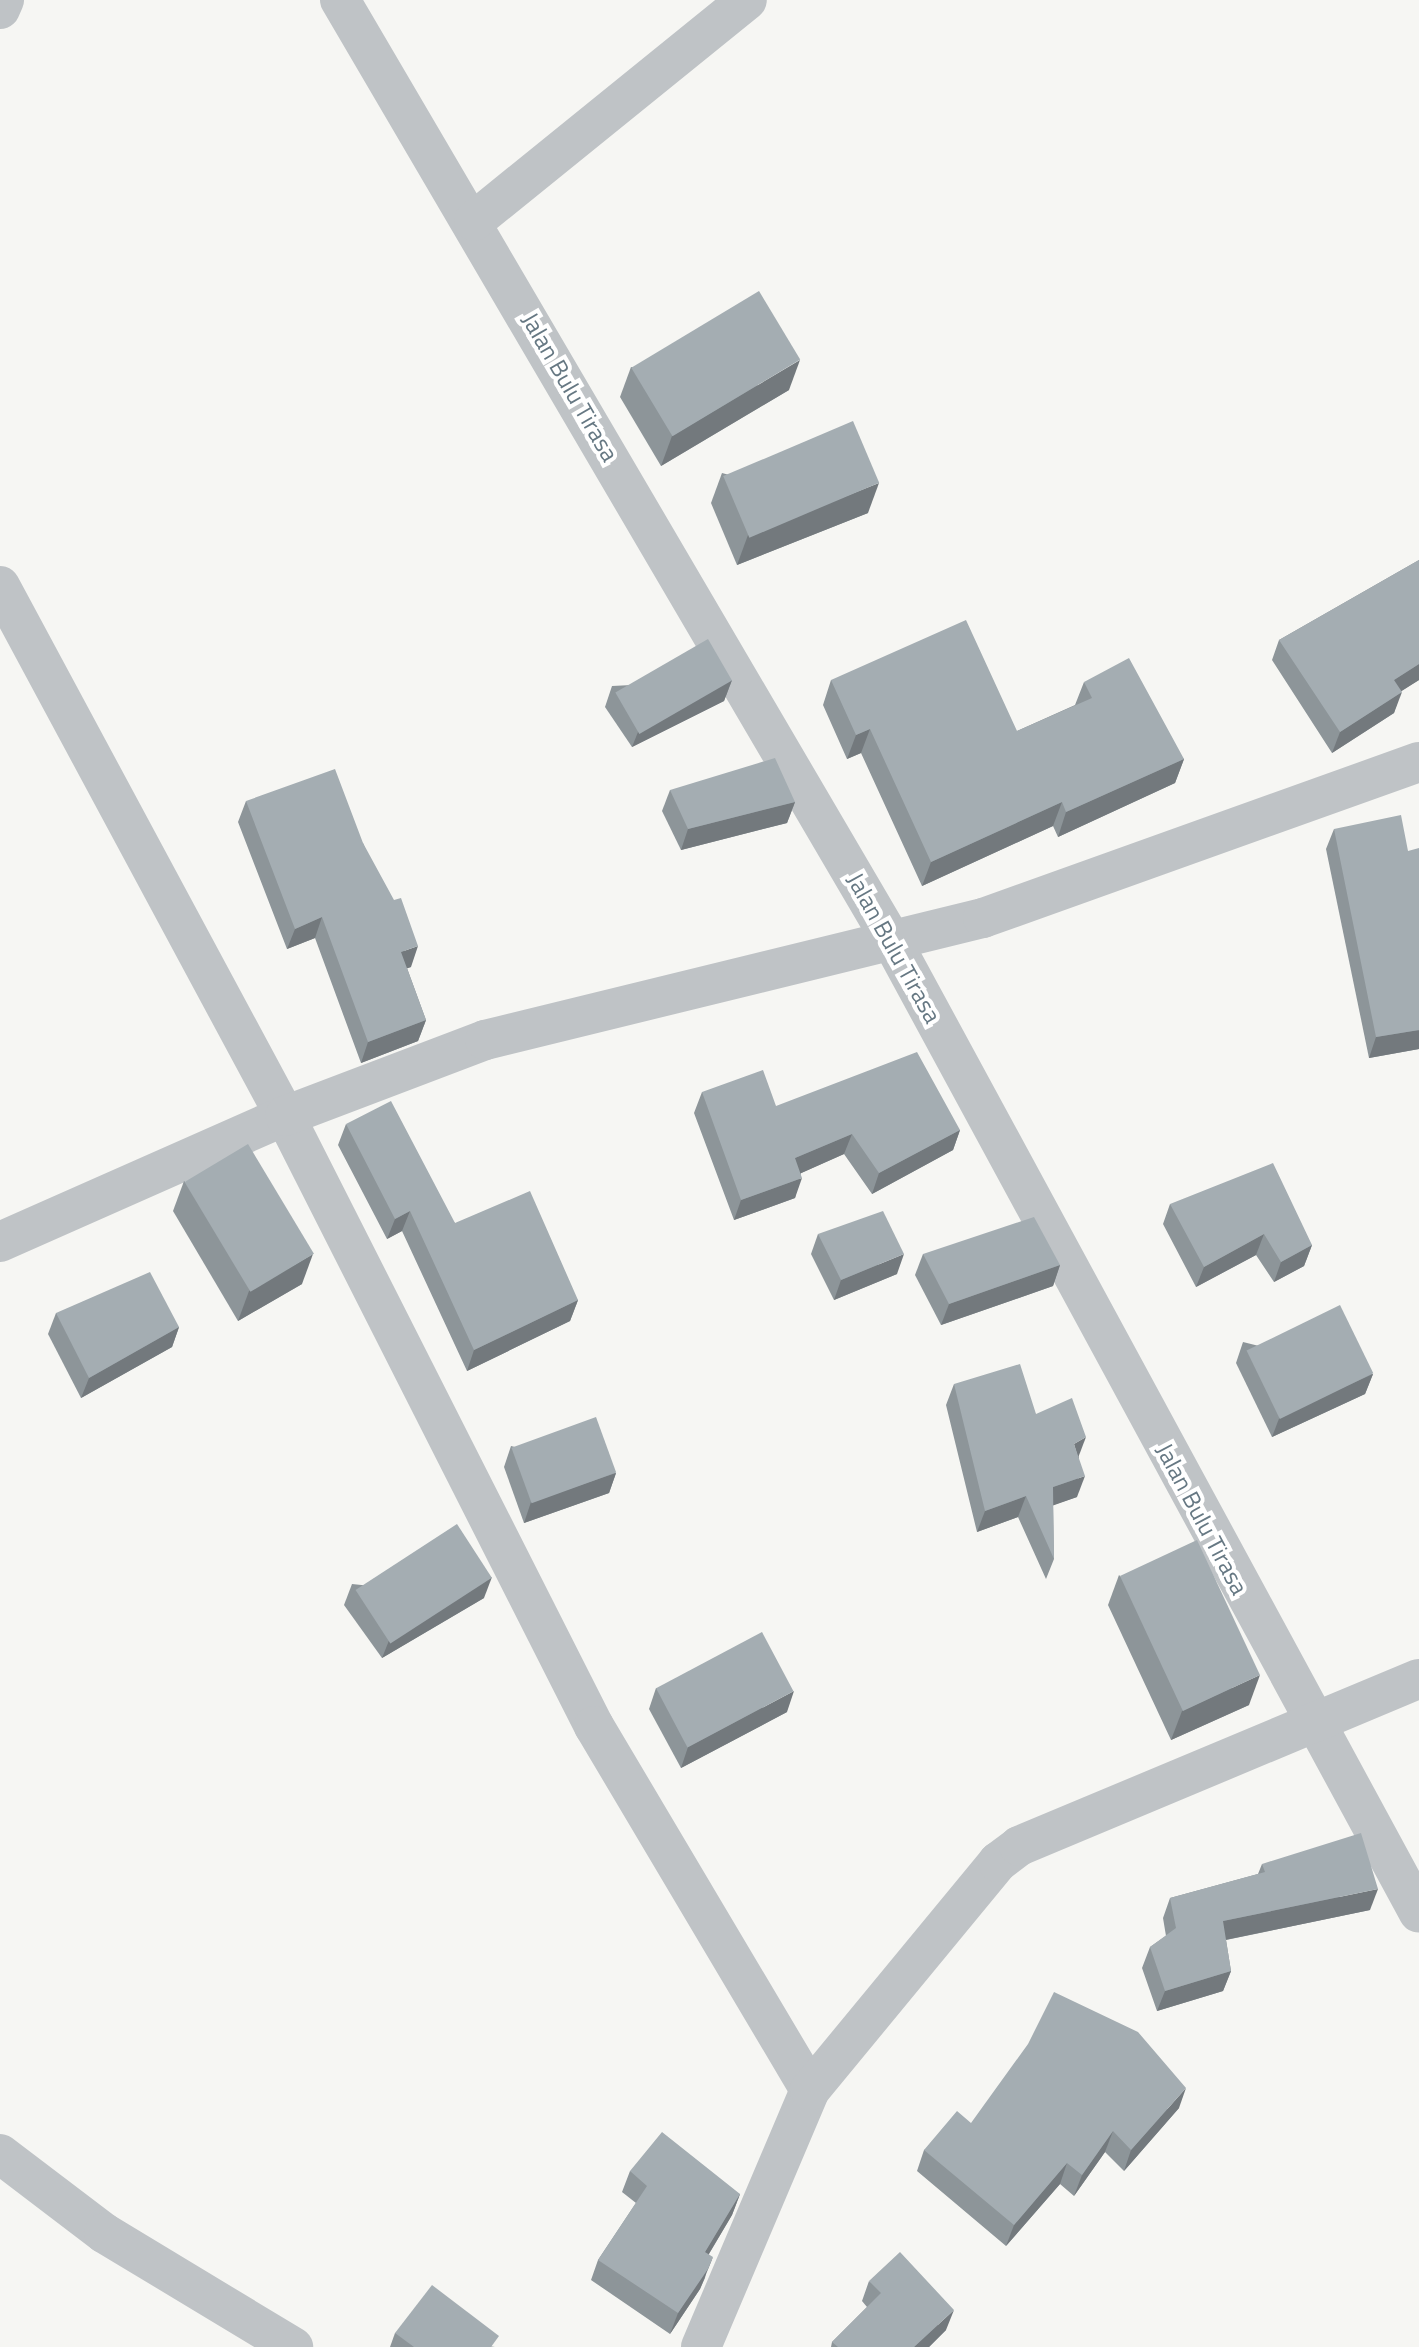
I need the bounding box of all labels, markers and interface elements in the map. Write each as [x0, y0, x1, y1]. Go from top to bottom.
street label: Jalan Bulu Tirasa [516, 307, 624, 467]
street label: Jalan Bulu Tirasa [841, 868, 947, 1028]
street label: Jalan Bulu Tirasa [1150, 1438, 1254, 1600]

